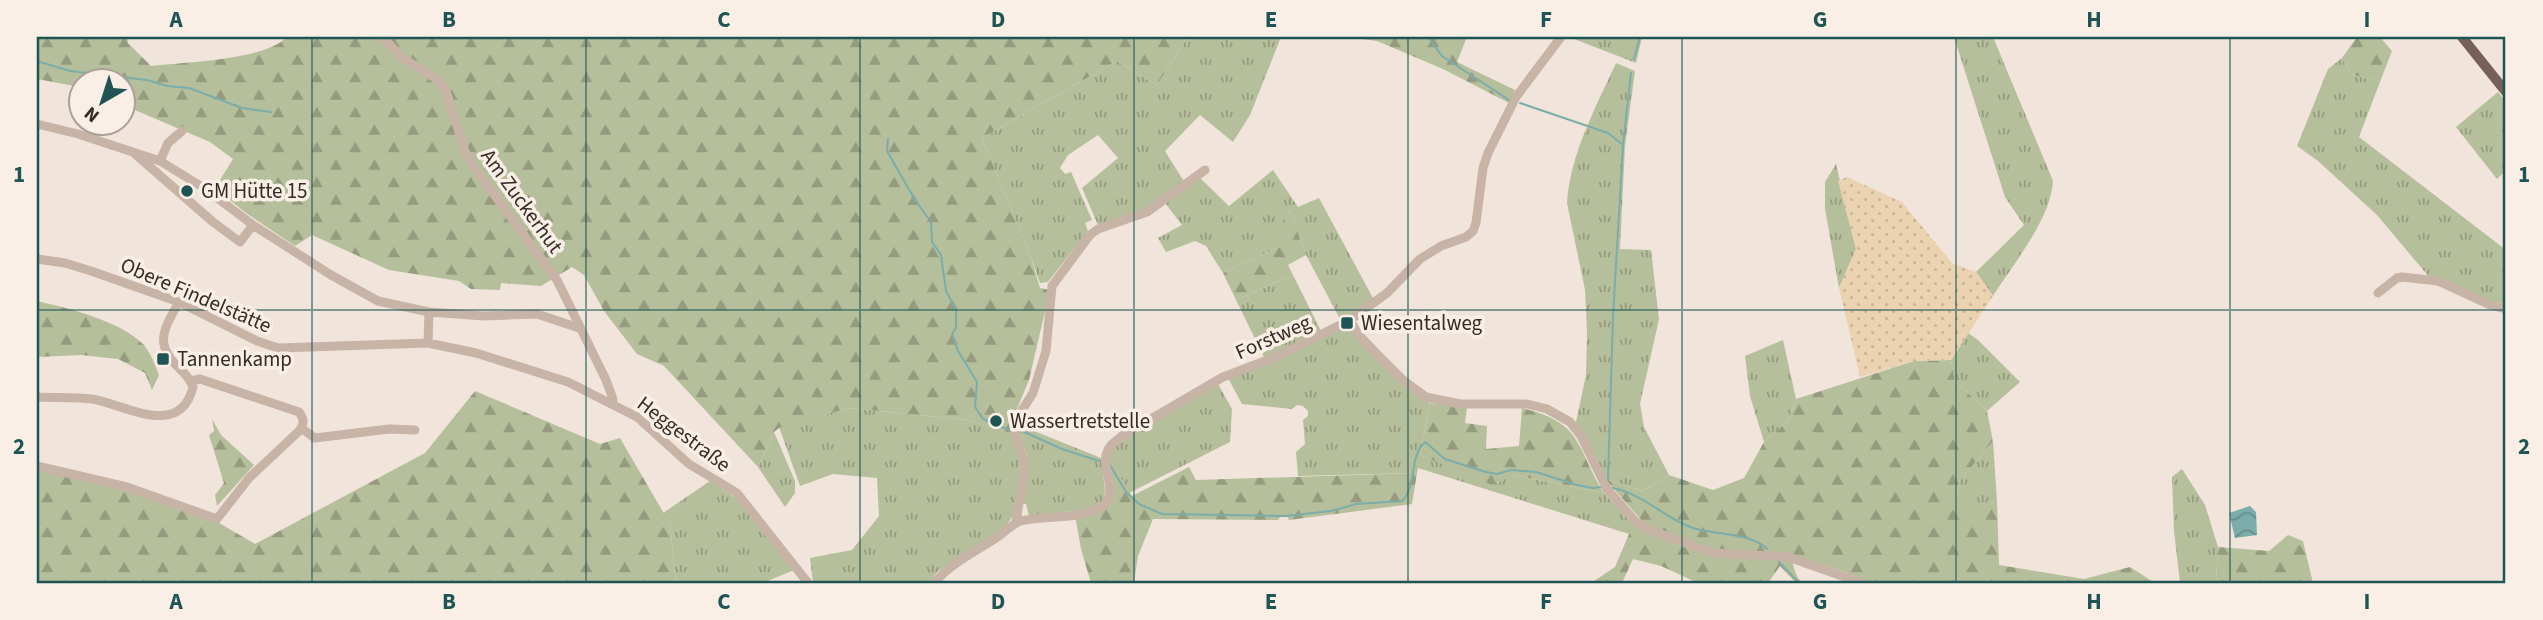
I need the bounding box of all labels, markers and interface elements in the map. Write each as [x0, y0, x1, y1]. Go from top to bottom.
text: A [168, 3, 183, 36]
text: B [442, 3, 456, 36]
text: C [717, 3, 731, 36]
text: D [991, 3, 1005, 36]
text: E [1265, 3, 1277, 36]
text: F [1540, 3, 1552, 36]
text: G [1813, 3, 1827, 36]
text: H [2086, 3, 2102, 36]
text: I [2364, 3, 2370, 36]
north arrow [66, 66, 136, 136]
text: N [79, 100, 106, 129]
street label: Am Zuckerhut [474, 143, 570, 259]
text: 1 [13, 158, 25, 191]
text: 1 [2518, 158, 2530, 191]
place label: GM Hütte 15 [201, 176, 308, 206]
marker: GM Hütte 15 [179, 183, 195, 199]
street label: Obere Findelstätte [116, 250, 276, 340]
street label: Forstweg [1230, 307, 1316, 367]
place label: Wiesentalweg [1361, 308, 1483, 338]
marker: Wiesentalweg [1339, 315, 1355, 331]
place label: Tannenkamp [177, 344, 292, 374]
marker: Tannenkamp [155, 351, 171, 367]
street label: Heggestraße [631, 389, 737, 479]
place label: Wassertretstelle [1010, 406, 1150, 436]
marker: Wassertretstelle [988, 413, 1004, 429]
text: 2 [13, 430, 25, 463]
text: 2 [2518, 430, 2530, 463]
text: A [168, 585, 183, 618]
text: B [442, 585, 456, 618]
text: C [717, 585, 731, 618]
text: D [991, 585, 1005, 618]
text: E [1265, 585, 1277, 618]
text: F [1540, 585, 1552, 618]
text: G [1813, 585, 1827, 618]
text: H [2086, 585, 2102, 618]
text: I [2364, 585, 2370, 618]

